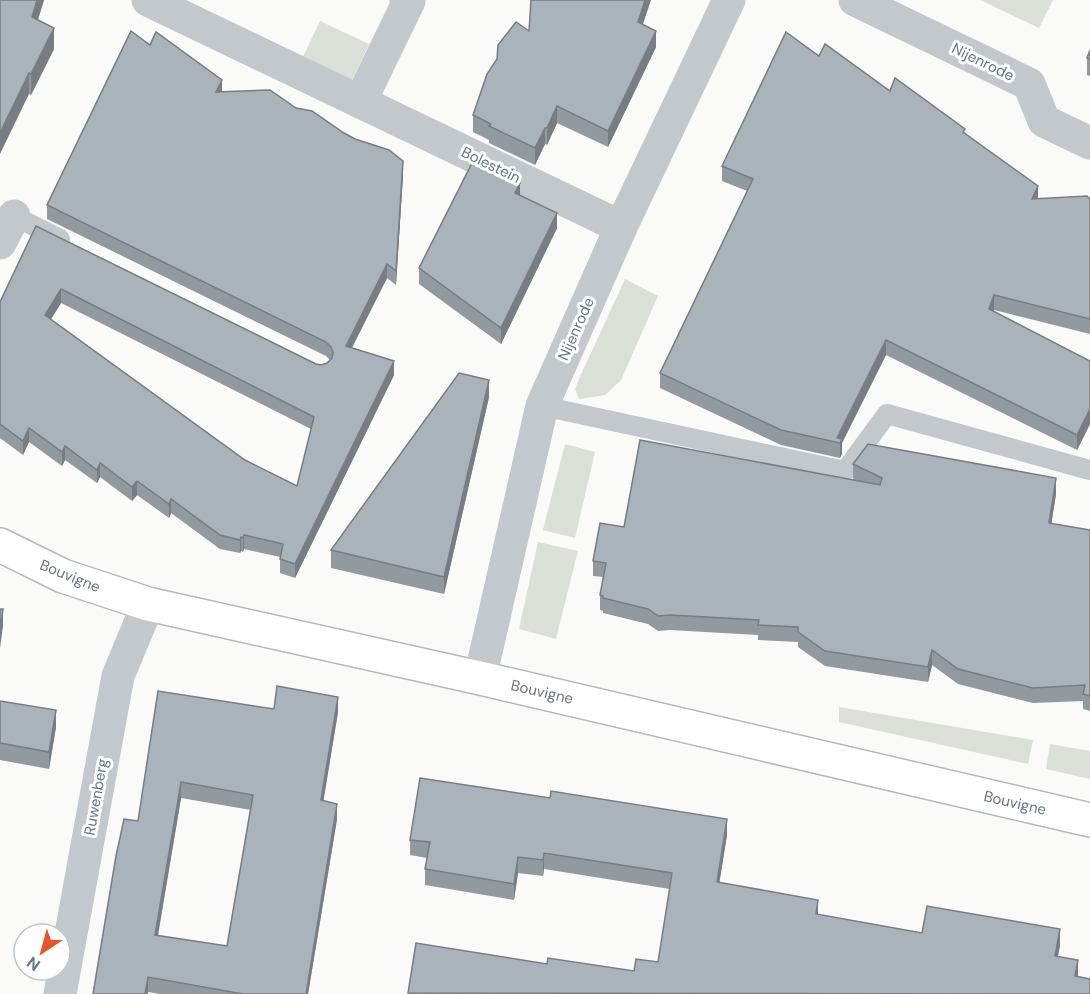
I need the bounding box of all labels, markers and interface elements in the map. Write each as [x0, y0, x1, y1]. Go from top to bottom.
street label: Nijenrode [949, 38, 1017, 86]
street label: Bolestein [458, 142, 524, 188]
street label: Nijenrode [553, 294, 599, 364]
street label: Bouvigne [37, 555, 103, 597]
street label: Bouvigne [509, 675, 575, 709]
street label: Ruwenberg [79, 757, 113, 837]
street label: Bouvigne [982, 786, 1048, 820]
north arrow [12, 922, 72, 982]
text: N [23, 952, 44, 976]

